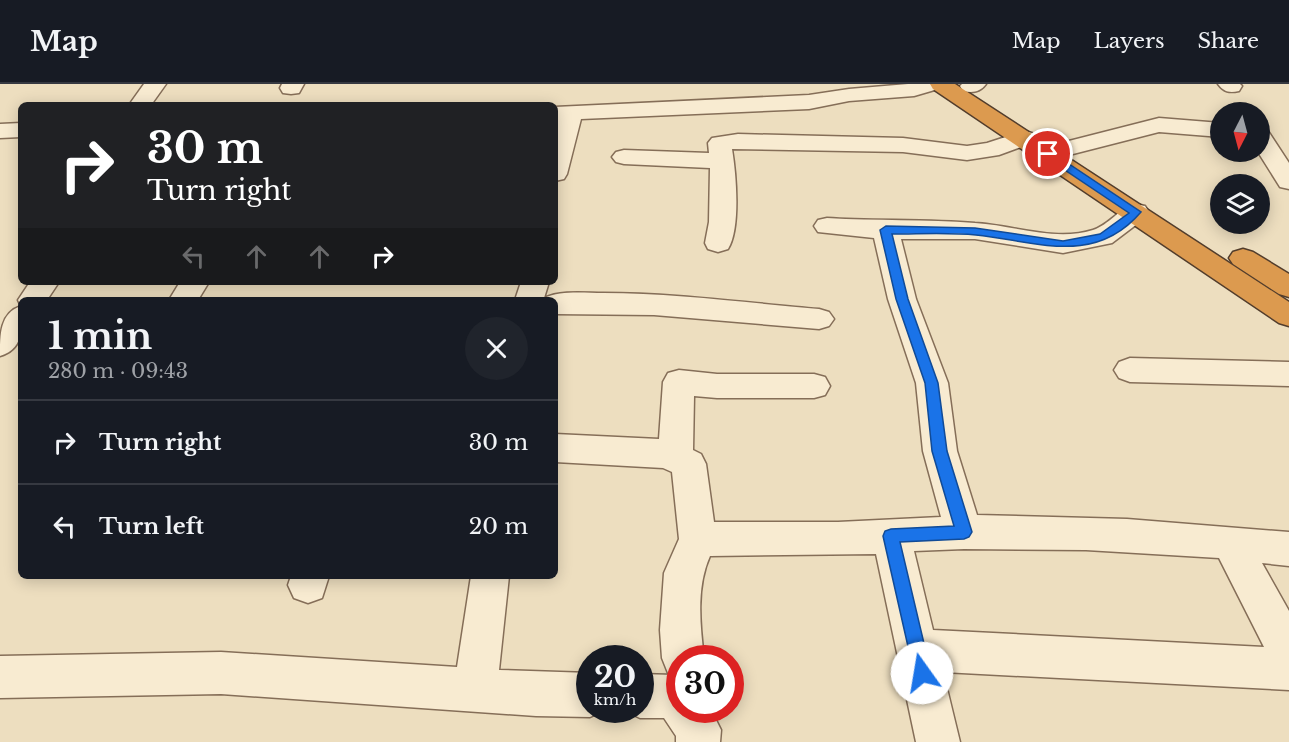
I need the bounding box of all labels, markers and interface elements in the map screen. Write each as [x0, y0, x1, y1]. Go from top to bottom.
text: Map [30, 24, 98, 59]
text: Map [1012, 28, 1061, 54]
text: Layers [1094, 28, 1165, 54]
text: Share [1198, 28, 1259, 54]
north arrow [1210, 102, 1270, 162]
map controls [1210, 102, 1270, 234]
text: 30 m [147, 122, 263, 174]
icon: right [48, 126, 126, 204]
pin [1022, 128, 1073, 179]
icon: arrive [1031, 137, 1064, 170]
text: Turn right [147, 174, 291, 207]
button: layers [1210, 174, 1270, 234]
icon: left [177, 240, 210, 273]
icon: ahead [240, 240, 273, 273]
icon: ahead [303, 240, 336, 273]
icon: right [366, 240, 399, 273]
text: 1 min [48, 314, 152, 359]
button: close [465, 317, 528, 380]
text: 280 m · 09:43 [48, 359, 188, 383]
icon: right [48, 426, 81, 459]
text: Turn right [99, 429, 221, 456]
text: 30 m [469, 429, 528, 456]
icon: left [48, 510, 81, 543]
text: Turn left [99, 513, 204, 540]
text: 20 m [469, 513, 528, 540]
position arrow [890, 641, 954, 705]
speed limit sign: 30 [666, 645, 744, 723]
text: 20 [594, 658, 636, 695]
text: km/h [594, 690, 636, 709]

